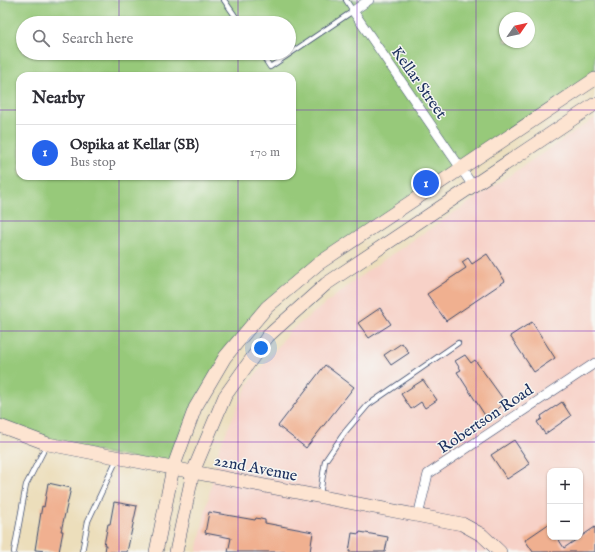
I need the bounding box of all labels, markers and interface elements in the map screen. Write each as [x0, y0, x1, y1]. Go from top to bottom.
north arrow [499, 12, 535, 48]
search box [16, 16, 296, 60]
icon: search [30, 27, 52, 49]
text: Search here [62, 29, 133, 48]
street label: Kellar Street [386, 43, 451, 124]
text: Nearby [32, 88, 85, 109]
text: Ospika at Kellar (SB) [70, 135, 199, 154]
text: 1 [43, 144, 47, 161]
text: 170 m [250, 144, 280, 161]
text: Bus stop [70, 154, 116, 171]
pin: 1 [413, 168, 439, 198]
your location [251, 338, 271, 358]
street label: Robertson Road [435, 380, 538, 459]
street label: 22nd Avenue [212, 451, 299, 487]
map controls [547, 468, 583, 540]
button: + [547, 468, 583, 504]
button: − [547, 504, 583, 540]

